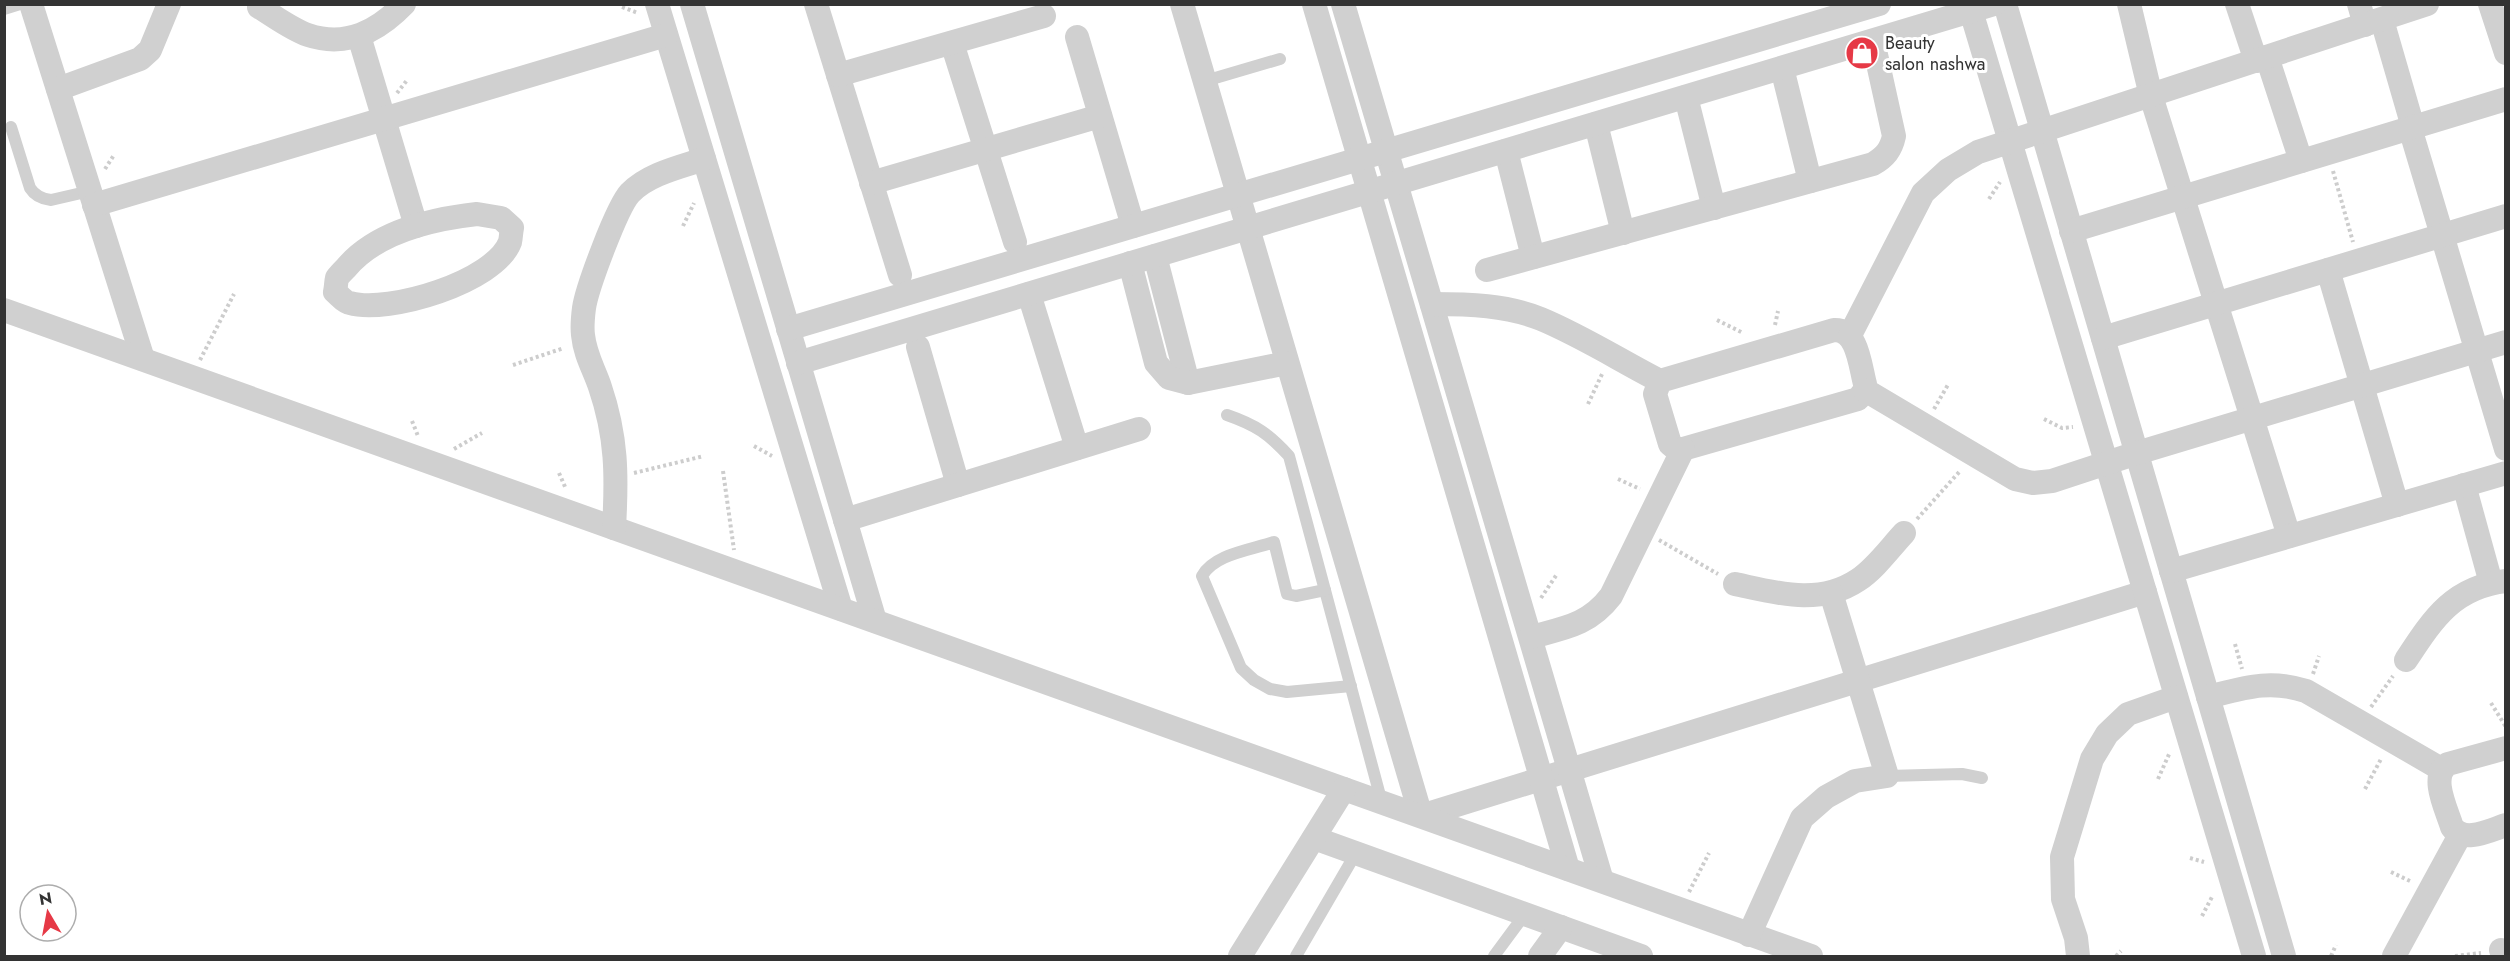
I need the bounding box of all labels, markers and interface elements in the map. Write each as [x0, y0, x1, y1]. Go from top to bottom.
place label: Beauty salon nashwa [1885, 30, 1985, 77]
shop icon: Beauty salon nashwa [1844, 35, 1880, 71]
north arrow [18, 883, 78, 943]
text: N [37, 886, 54, 911]

